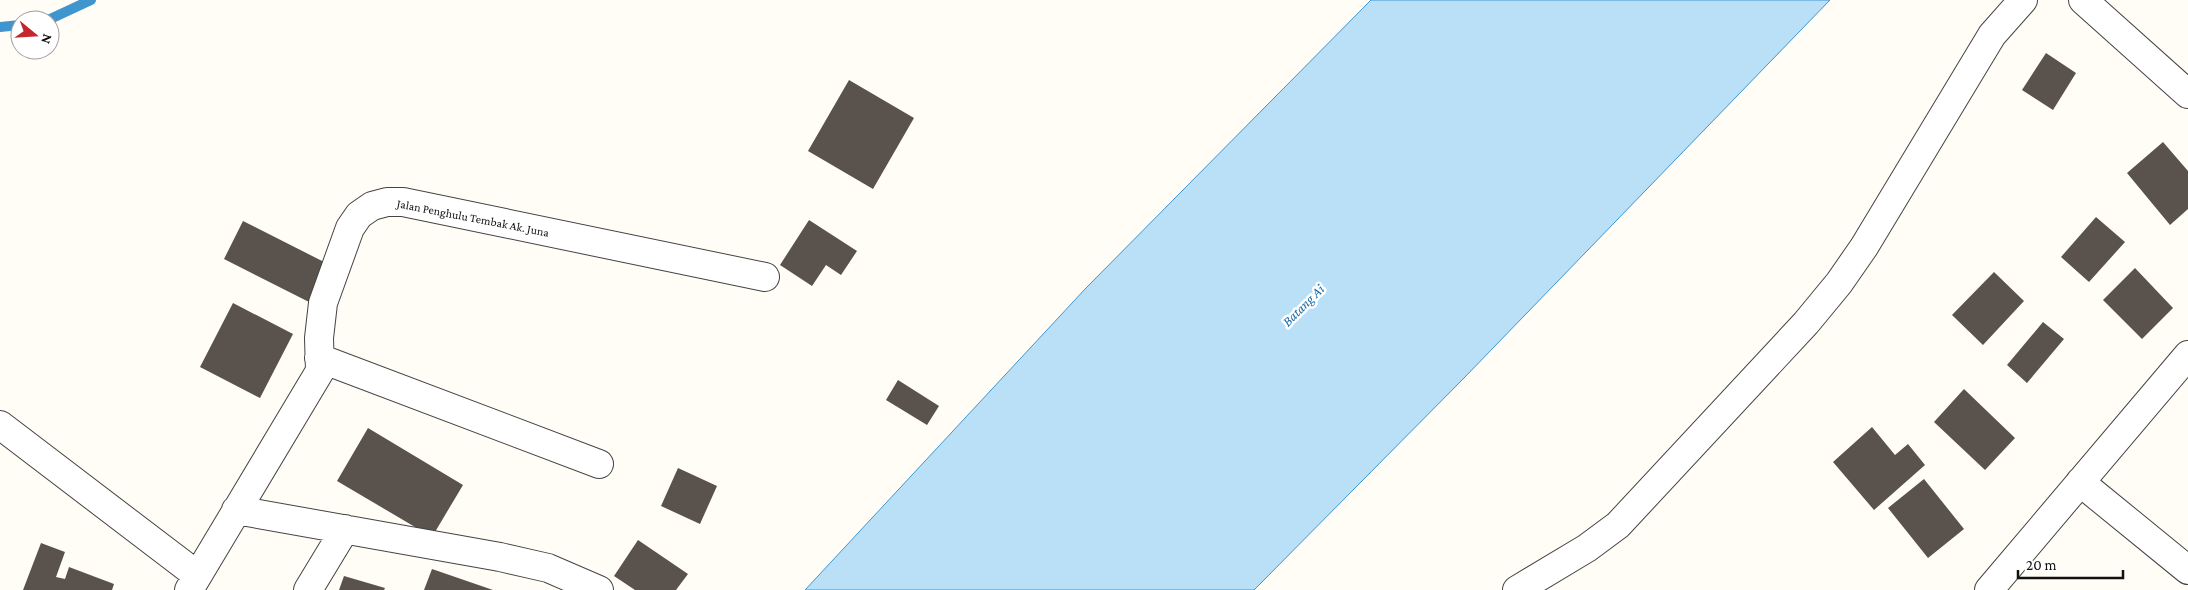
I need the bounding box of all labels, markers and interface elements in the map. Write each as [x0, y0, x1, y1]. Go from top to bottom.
north arrow [10, 10, 60, 60]
text: N [38, 32, 56, 46]
street label: Jalan Penghulu Tembak Ak. Juna [395, 196, 551, 240]
water label: Batang Ai [1279, 281, 1327, 329]
scale bar [2018, 548, 2123, 580]
text: 20 m [2026, 557, 2057, 573]

